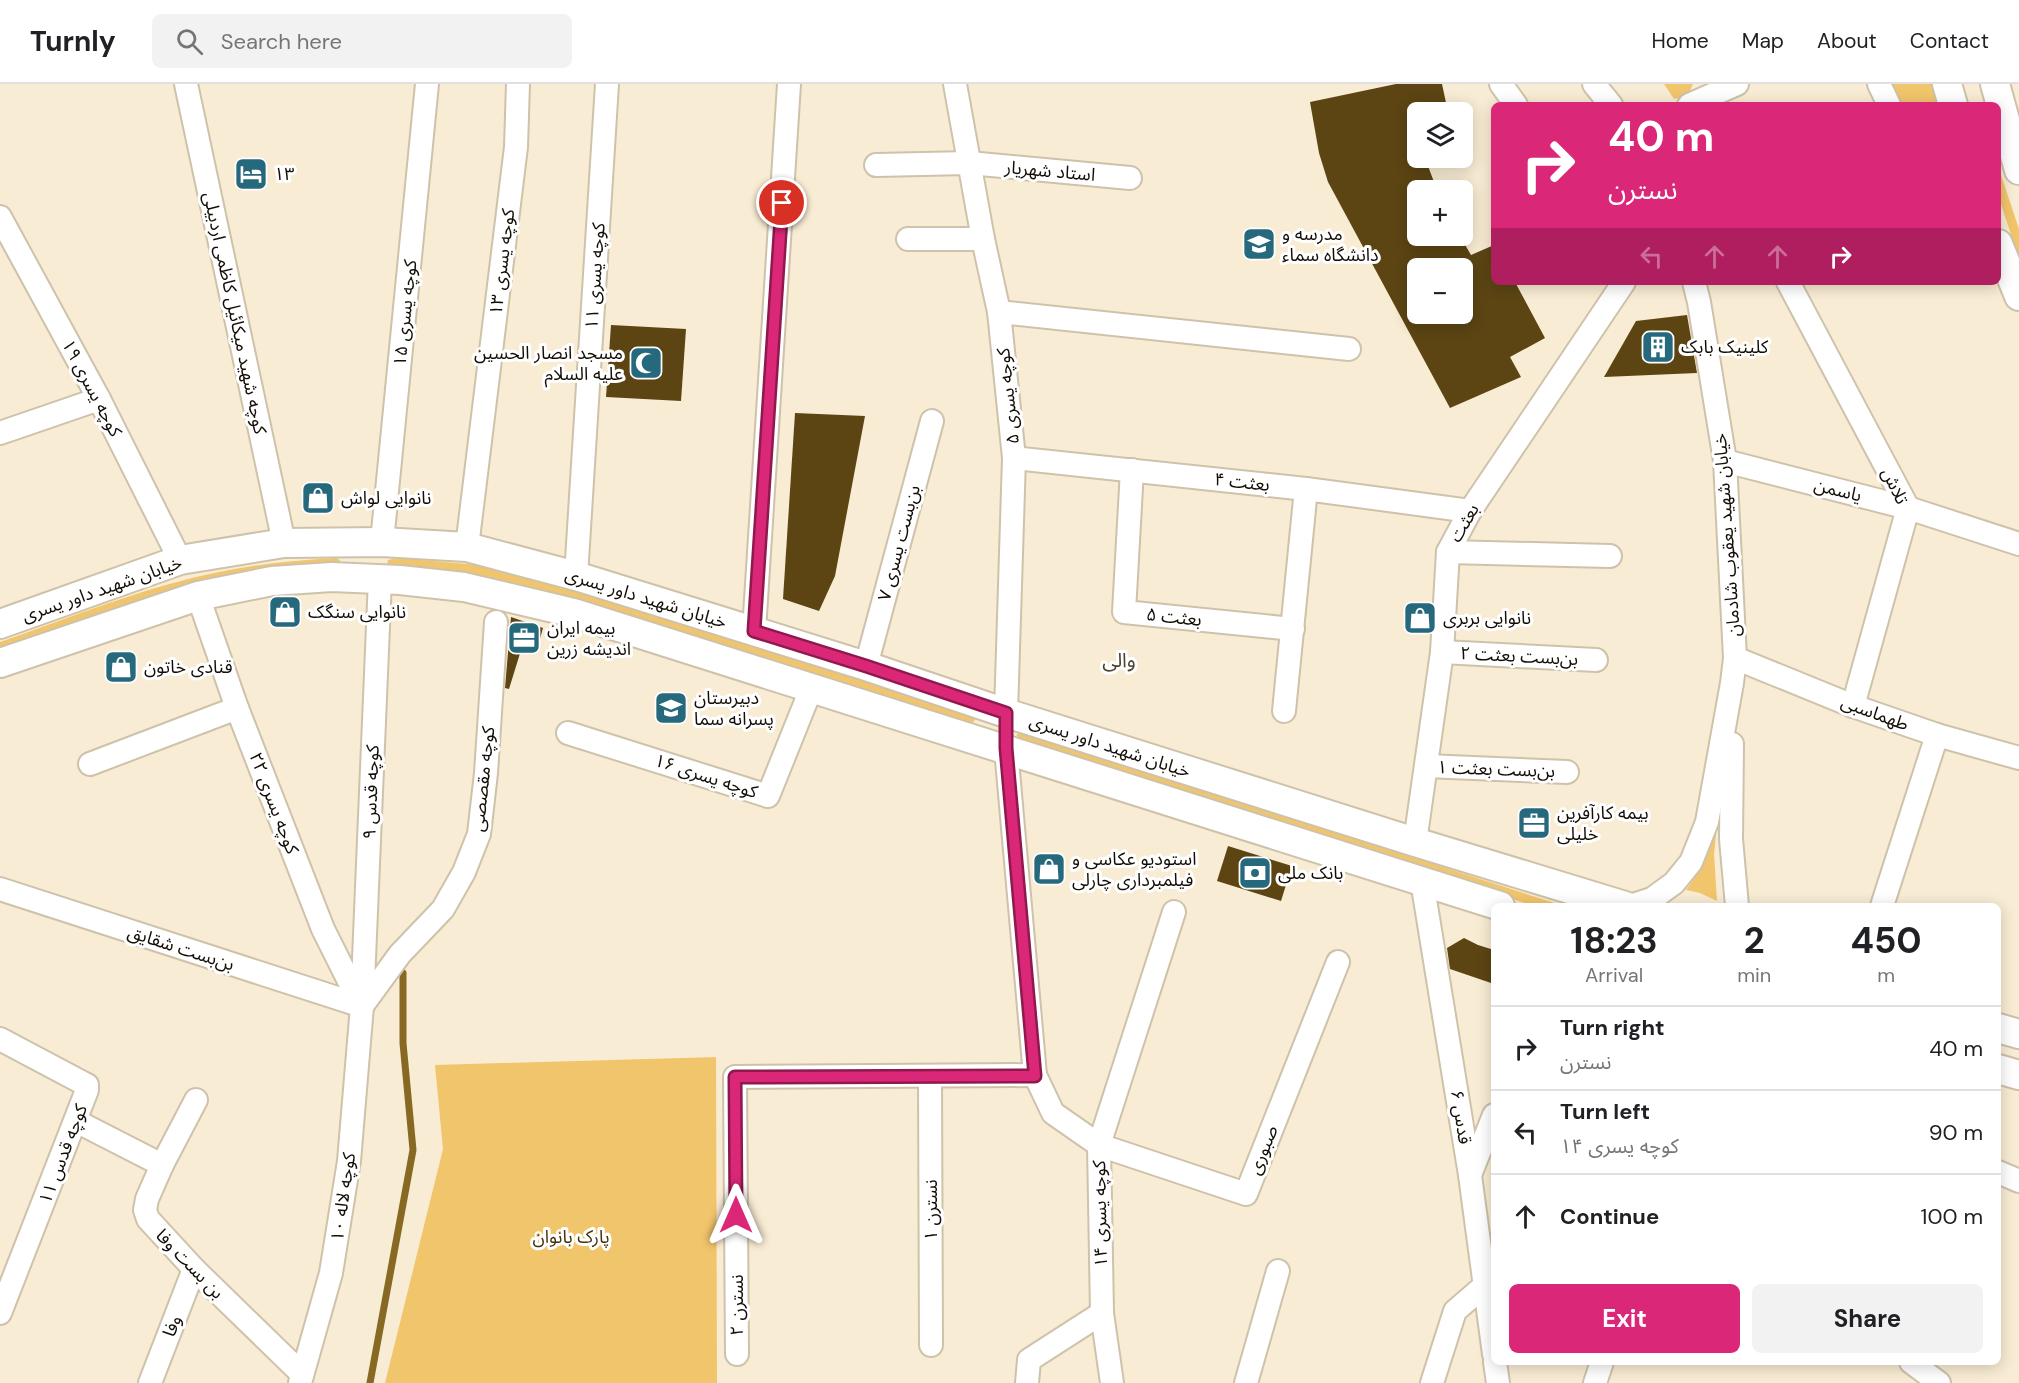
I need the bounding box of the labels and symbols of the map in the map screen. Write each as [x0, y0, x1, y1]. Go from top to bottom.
street label: استاد شهریار [1003, 155, 1096, 187]
hotel icon: ۱۳ [233, 156, 269, 192]
place label: ۱۳ [274, 162, 295, 186]
pin [756, 177, 807, 228]
street label: کوچه شهید میکائیل کاظمی اردبیلی [198, 190, 273, 437]
street label: کوچه یسری ۱۳ [484, 207, 520, 317]
street label: کوچه یسری ۱۱ [579, 221, 611, 330]
place label: مدرسه و دانشگاه سماء [1282, 222, 1379, 267]
school or university icon: مدرسه و دانشگاه سماء [1241, 226, 1277, 262]
street label: کوچه یسری ۱۵ [387, 258, 423, 367]
building icon: کلینیک بابک [1640, 329, 1676, 365]
street label: کوچه یسری ۱۹ [56, 335, 128, 441]
place label: کلینیک بابک [1681, 335, 1769, 359]
place label: مسجد انصار الحسین علیه السلام [474, 341, 623, 388]
mosque icon: مسجد انصار الحسین علیه السلام [628, 345, 664, 381]
street label: کوچه یسری ۵ [991, 346, 1025, 445]
street label: خیابان شهید یعقوب شادمان [1708, 432, 1746, 638]
street label: تلاش [1876, 464, 1914, 508]
street label: بعثت ۴ [1213, 467, 1271, 497]
street label: یاسمن [1812, 473, 1864, 507]
shop icon: نانوایی لواش [300, 480, 336, 516]
street label: بن‌بست یسری ۷ [872, 482, 926, 604]
place label: نانوایی لواش [341, 486, 431, 510]
street label: بعثت [1443, 499, 1485, 547]
street label: خیابان شهید داور یسری [19, 550, 185, 628]
street label: خیابان شهید داور یسری [562, 562, 730, 634]
shop icon: نانوایی سنگک [267, 594, 303, 630]
place label: نانوایی سنگک [308, 600, 406, 624]
shop icon: نانوایی بربری [1402, 600, 1438, 636]
street label: بعثت ۵ [1145, 602, 1203, 632]
place label: نانوایی بربری [1443, 606, 1531, 630]
place label: بیمه ایران اندیشه زرین [547, 616, 631, 661]
office icon: بیمه ایران اندیشه زرین [506, 620, 542, 656]
street label: بن‌بست بعثت ۲ [1459, 641, 1579, 671]
district label: والی [1102, 647, 1136, 673]
shop icon: قنادی خاتون [103, 649, 139, 685]
place label: قنادی خاتون [144, 655, 233, 679]
place label: دبیرستان پسرانه سما [694, 686, 774, 731]
school or university icon: دبیرستان پسرانه سما [653, 690, 689, 726]
street label: طهماسبی [1838, 690, 1912, 736]
street label: خیابان شهید داور یسری [1026, 709, 1194, 783]
street label: کوچه مقصصی [466, 725, 501, 833]
street label: کوچه قدس ۹ [357, 744, 385, 840]
street label: کوچه یسری ۱۶ [651, 748, 761, 804]
street label: کوچه یسری ۲۲ [244, 749, 305, 858]
street label: بن‌بست بعثت ۱ [1436, 755, 1556, 783]
place label: بیمه کارآفرین خلیلی [1557, 801, 1649, 846]
office icon: بیمه کارآفرین خلیلی [1516, 805, 1552, 841]
place label: استودیو عکاسی و فیلمبرداری چارلی [1072, 847, 1197, 892]
shop icon: استودیو عکاسی و فیلمبرداری چارلی [1031, 851, 1067, 887]
bank icon: بانک ملی [1237, 855, 1273, 891]
place label: بانک ملی [1278, 861, 1343, 885]
street label: بن‌بست شقایق [125, 919, 237, 977]
street label: قدس ۶ [1445, 1088, 1477, 1146]
street label: کوچه قدس ۱۱ [33, 1100, 93, 1207]
street label: صبوری [1242, 1122, 1284, 1178]
street label: کوچه لاله ۱۰ [325, 1151, 361, 1243]
street label: کوچه یسری ۱۴ [1087, 1160, 1113, 1268]
street label: نسترن ۱ [919, 1179, 943, 1241]
position arrow [704, 1183, 768, 1247]
street label: بن بست وفا [151, 1224, 229, 1304]
park label: پارک بانوان [532, 1225, 610, 1249]
street label: نسترن ۲ [725, 1274, 749, 1336]
street label: وفا [157, 1312, 187, 1340]

